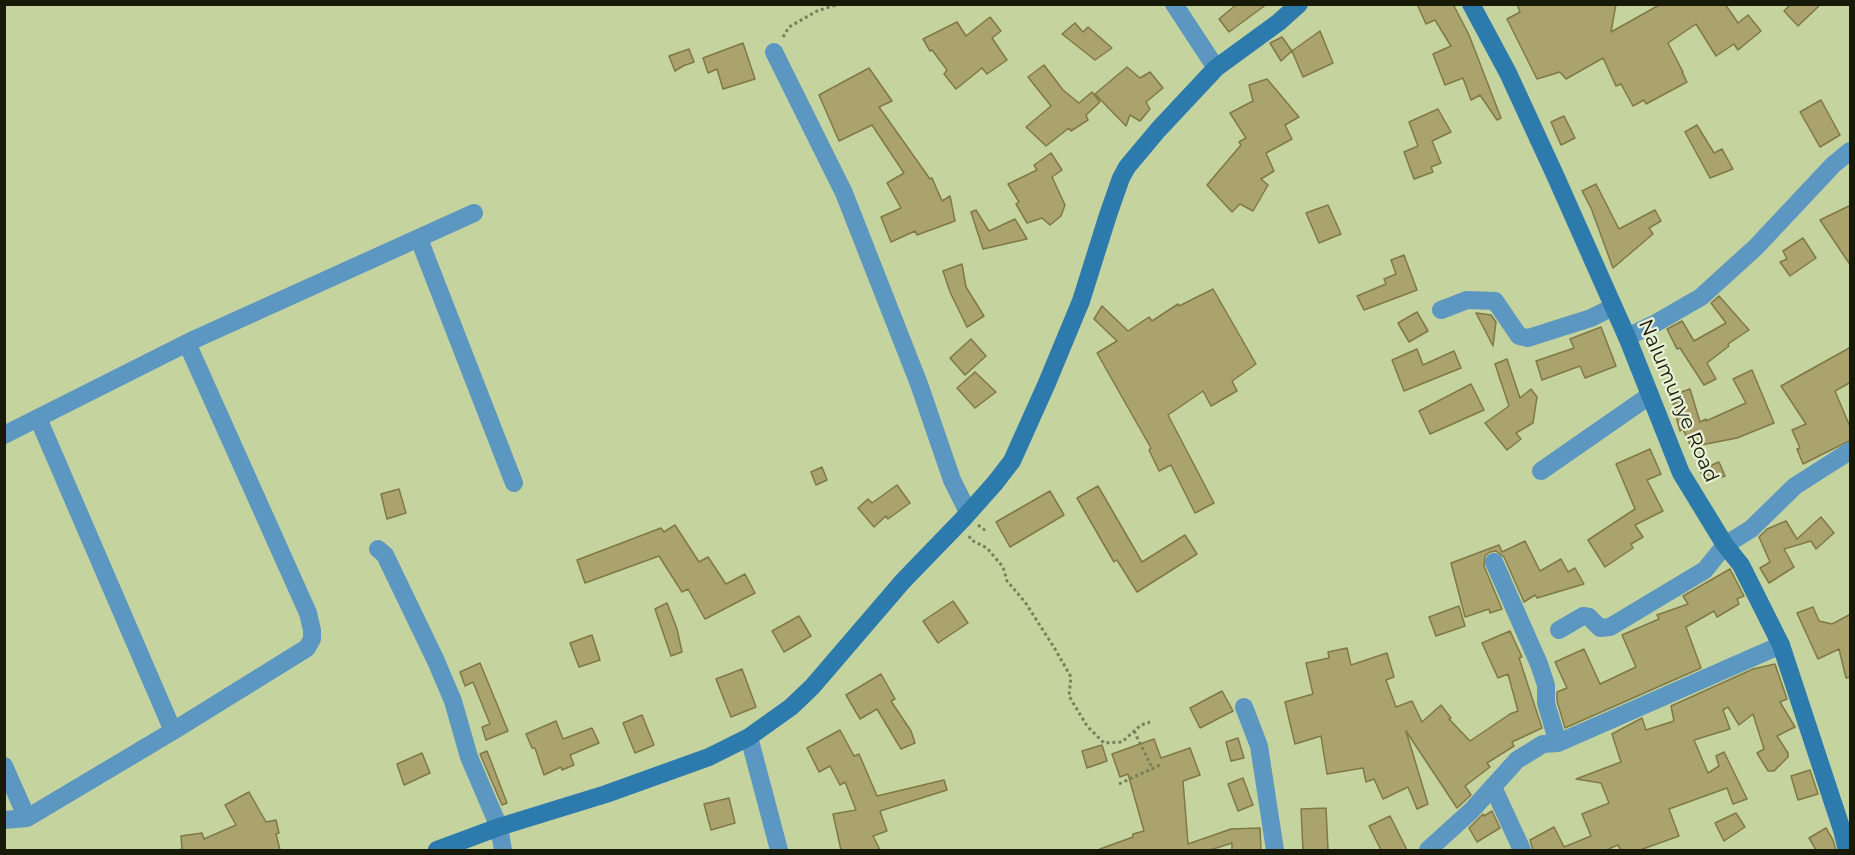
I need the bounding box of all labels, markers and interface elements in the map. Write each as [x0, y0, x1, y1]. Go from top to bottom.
street label: Nalumunye Road [1633, 316, 1723, 486]

